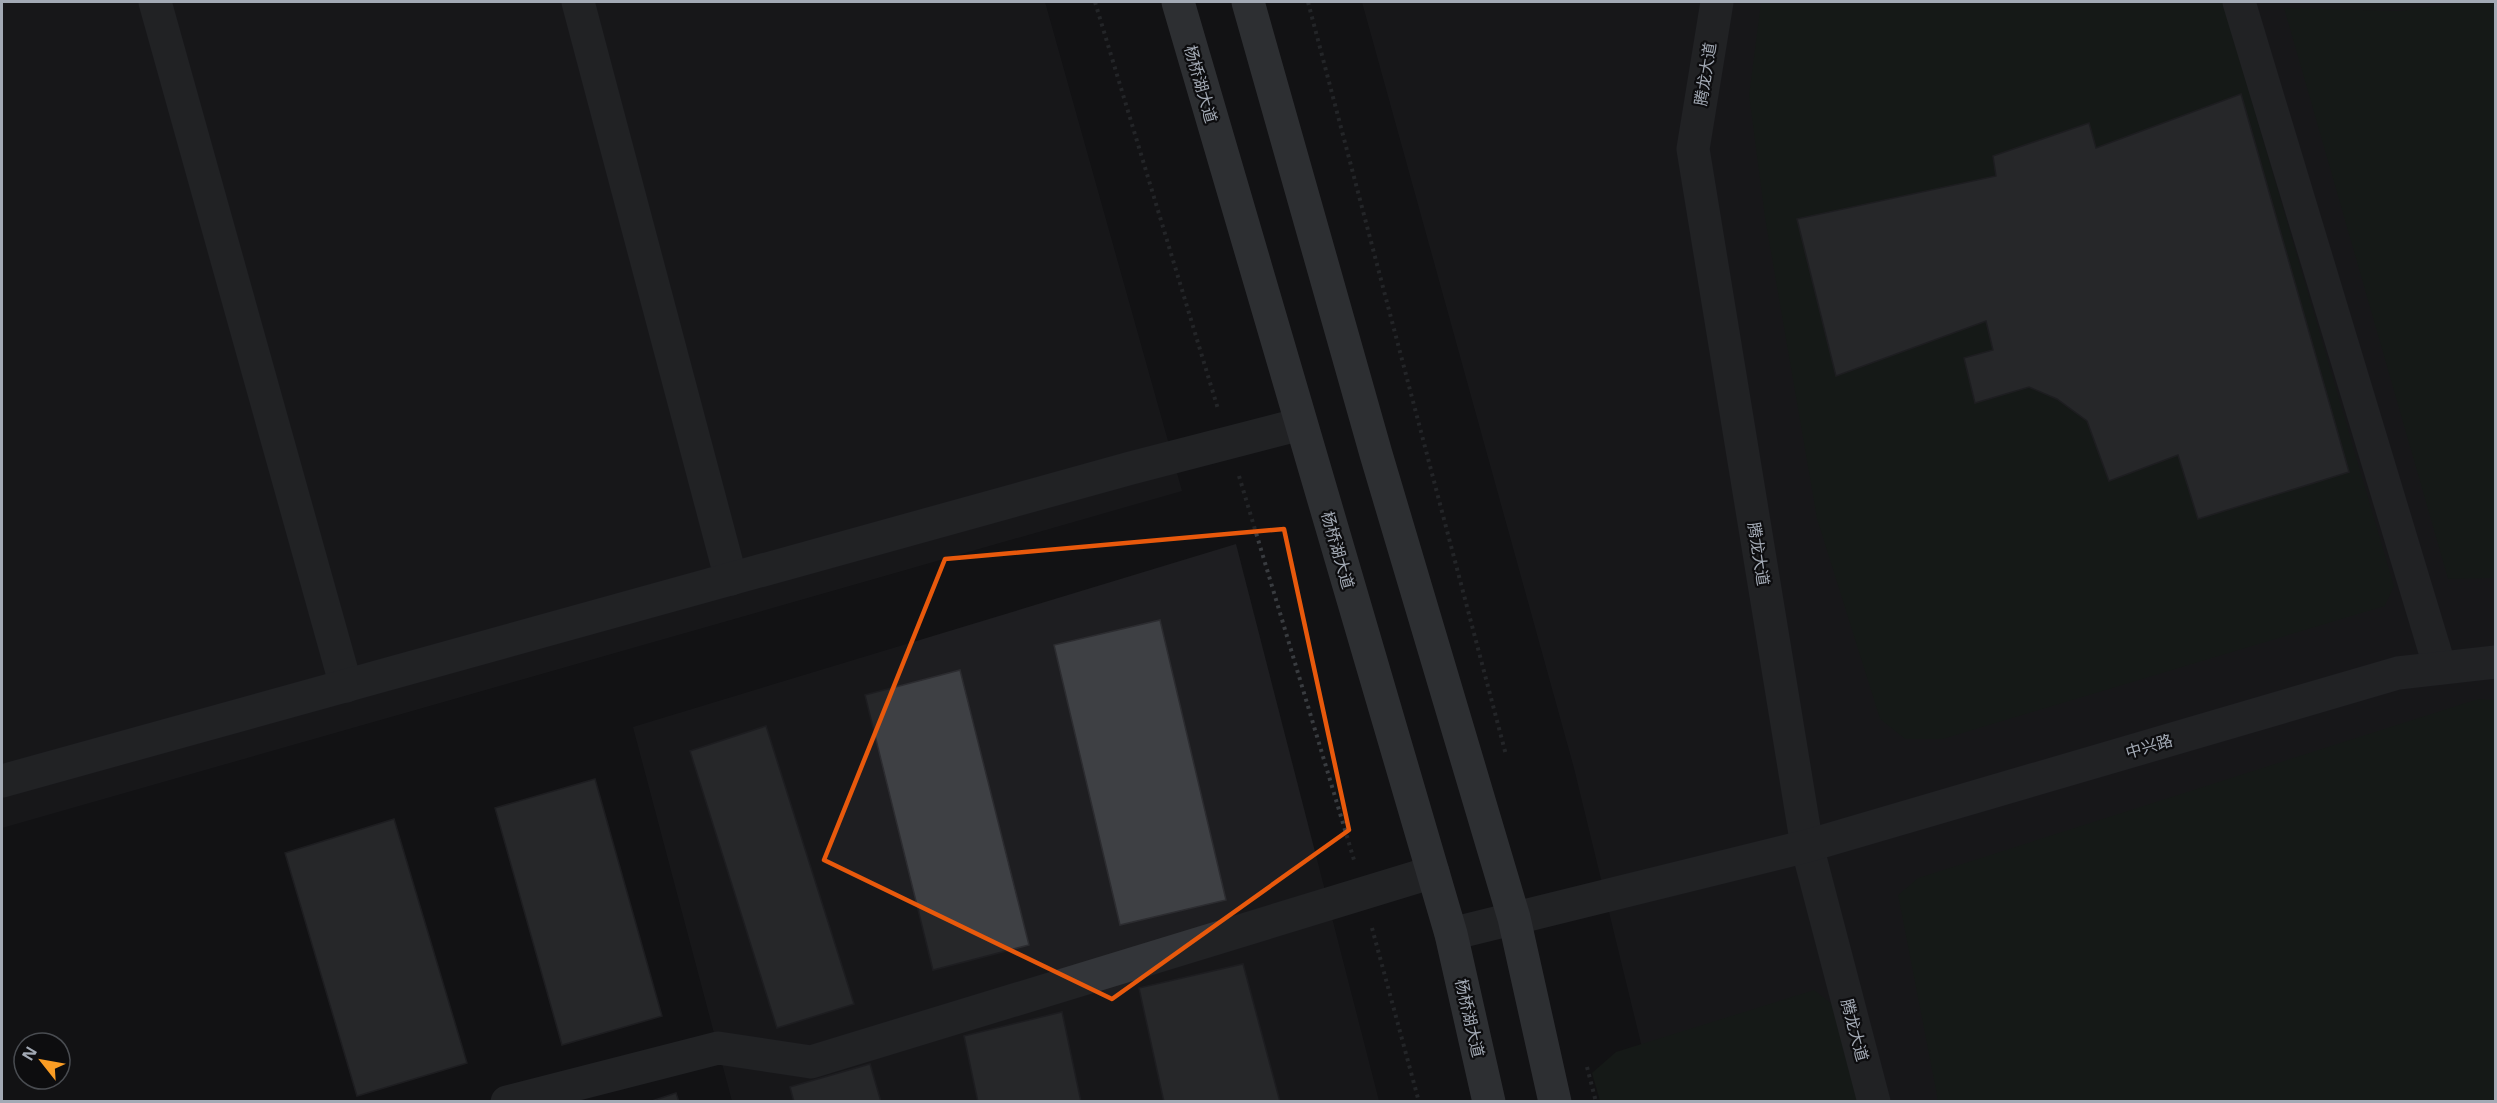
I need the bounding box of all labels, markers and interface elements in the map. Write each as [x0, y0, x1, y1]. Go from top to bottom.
street label: 腾龙大道 [1689, 41, 1721, 107]
street label: 杨桥湖大道 [1179, 43, 1223, 125]
street label: 杨桥湖大道 [1316, 509, 1360, 591]
street label: 腾龙大道 [1743, 521, 1775, 587]
street label: 中兴路 [2123, 729, 2175, 763]
street label: 杨桥湖大道 [1450, 977, 1490, 1059]
street label: 腾龙大道 [1836, 996, 1874, 1064]
north arrow [12, 1031, 72, 1091]
text: N [16, 1042, 42, 1065]

